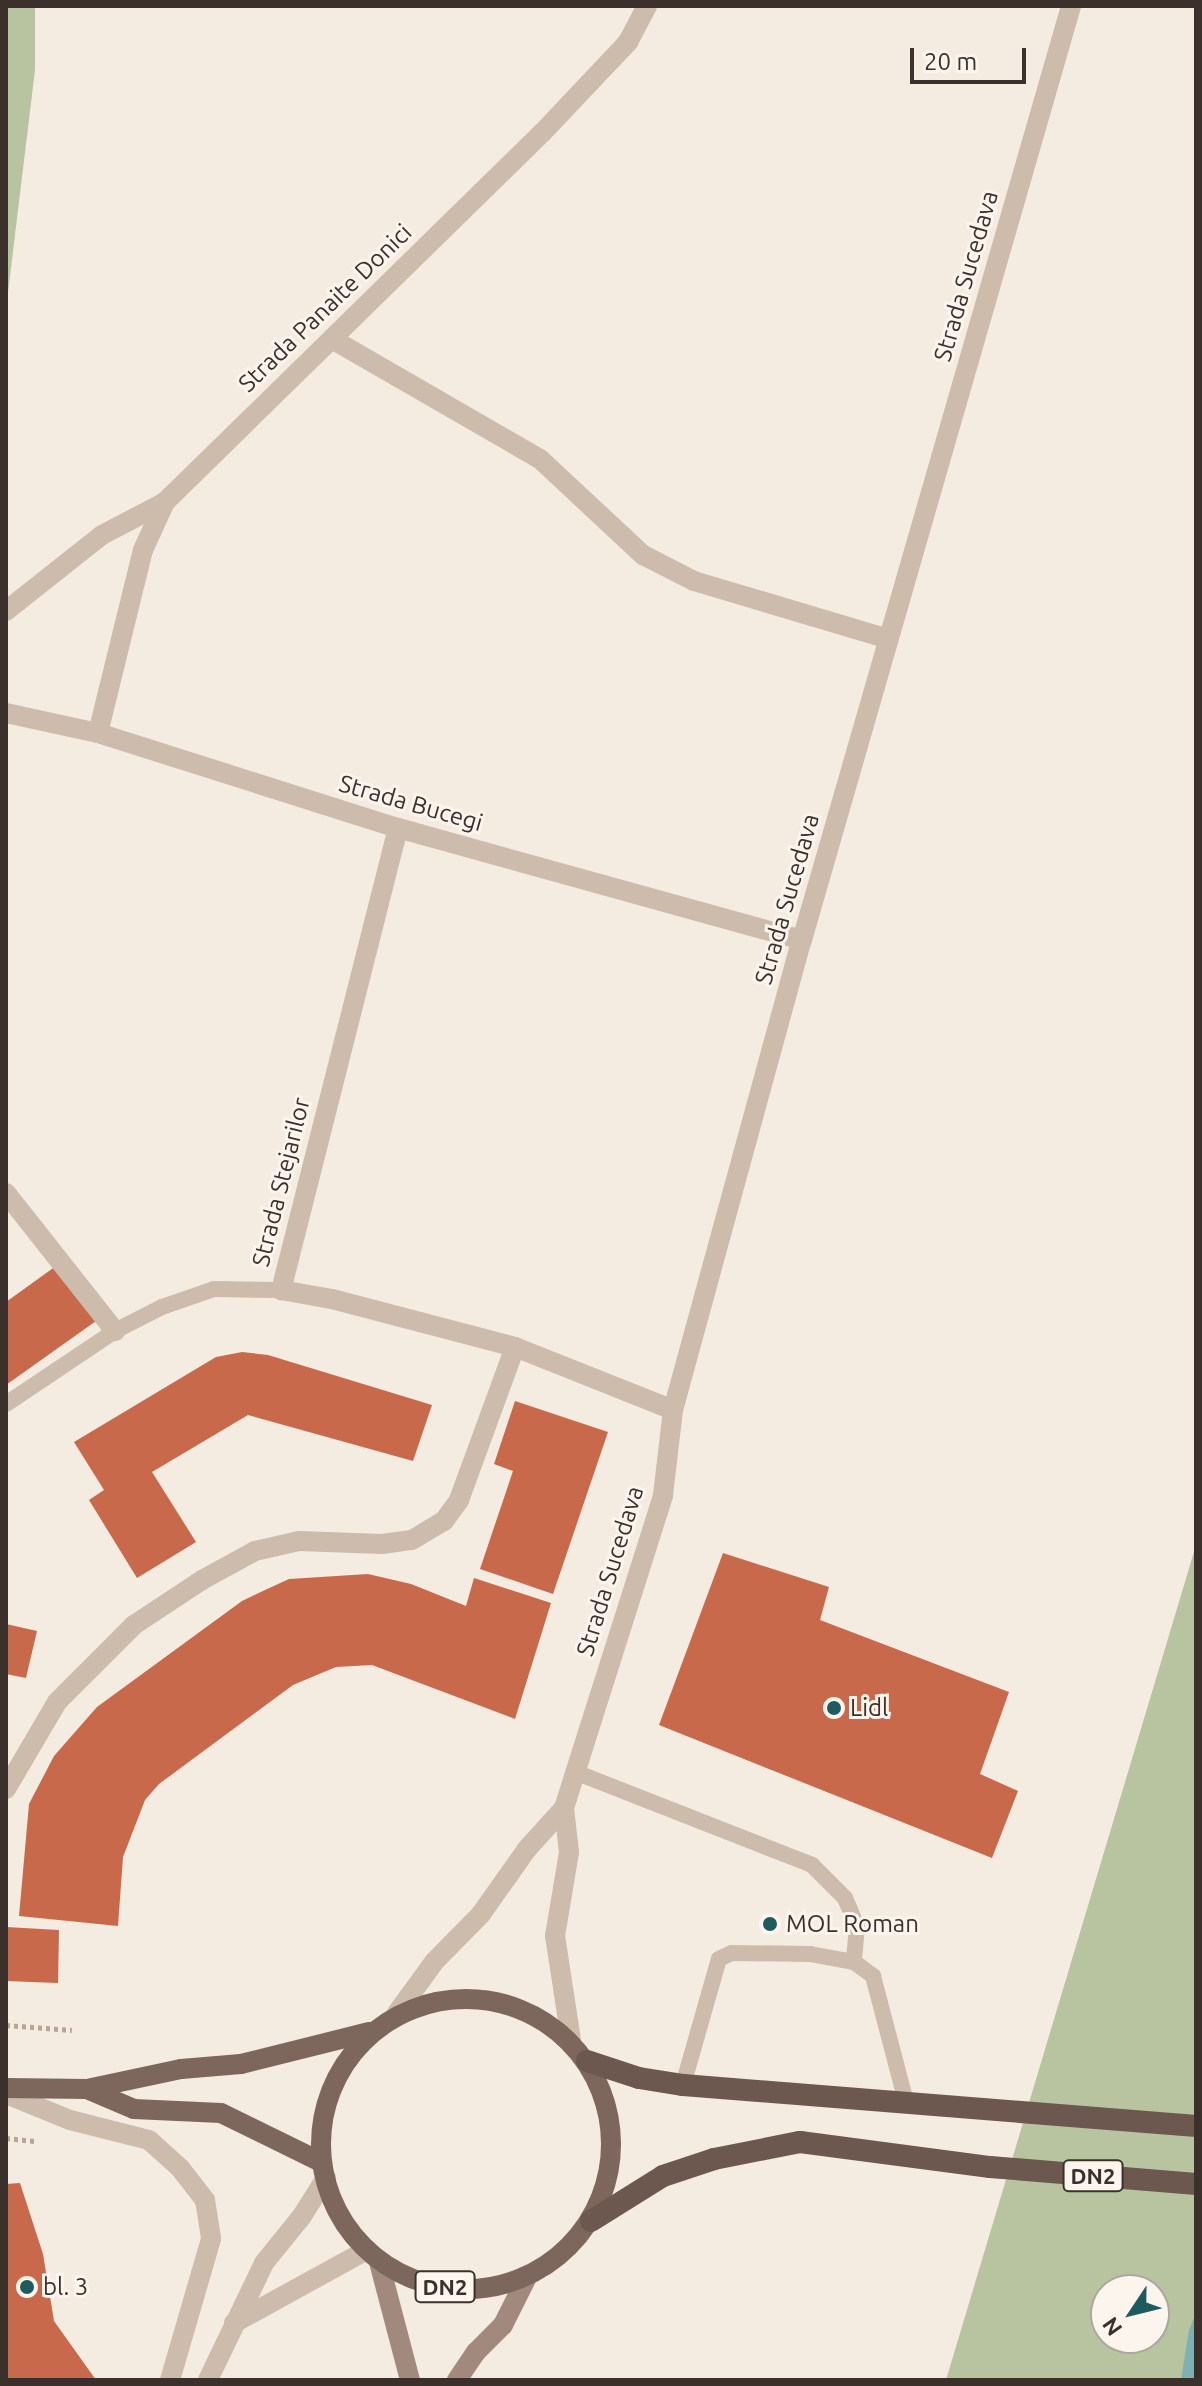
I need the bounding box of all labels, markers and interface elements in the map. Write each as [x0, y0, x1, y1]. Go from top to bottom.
scale bar [914, 32, 1030, 82]
text: 20 m [924, 48, 977, 75]
street label: Strada Sucedava [928, 187, 1004, 365]
street label: Strada Panaite Donici [233, 218, 417, 398]
street label: Strada Bucegi [336, 769, 486, 837]
street label: Strada Sucedava [749, 810, 825, 988]
street label: Strada Stejarilor [246, 1095, 316, 1269]
street label: Strada Sucedava [570, 1483, 650, 1659]
place label: Lidl [850, 1694, 888, 1722]
marker: Lidl [825, 1699, 843, 1717]
place label: MOL Roman [786, 1910, 919, 1938]
marker: MOL Roman [761, 1915, 779, 1933]
road number: DN2 [1061, 2158, 1125, 2194]
road number: DN2 [413, 2269, 477, 2305]
place label: bl. 3 [43, 2273, 88, 2301]
north arrow [1090, 2274, 1170, 2354]
marker: bl. 3 [18, 2278, 36, 2296]
text: N [1097, 2313, 1127, 2341]

